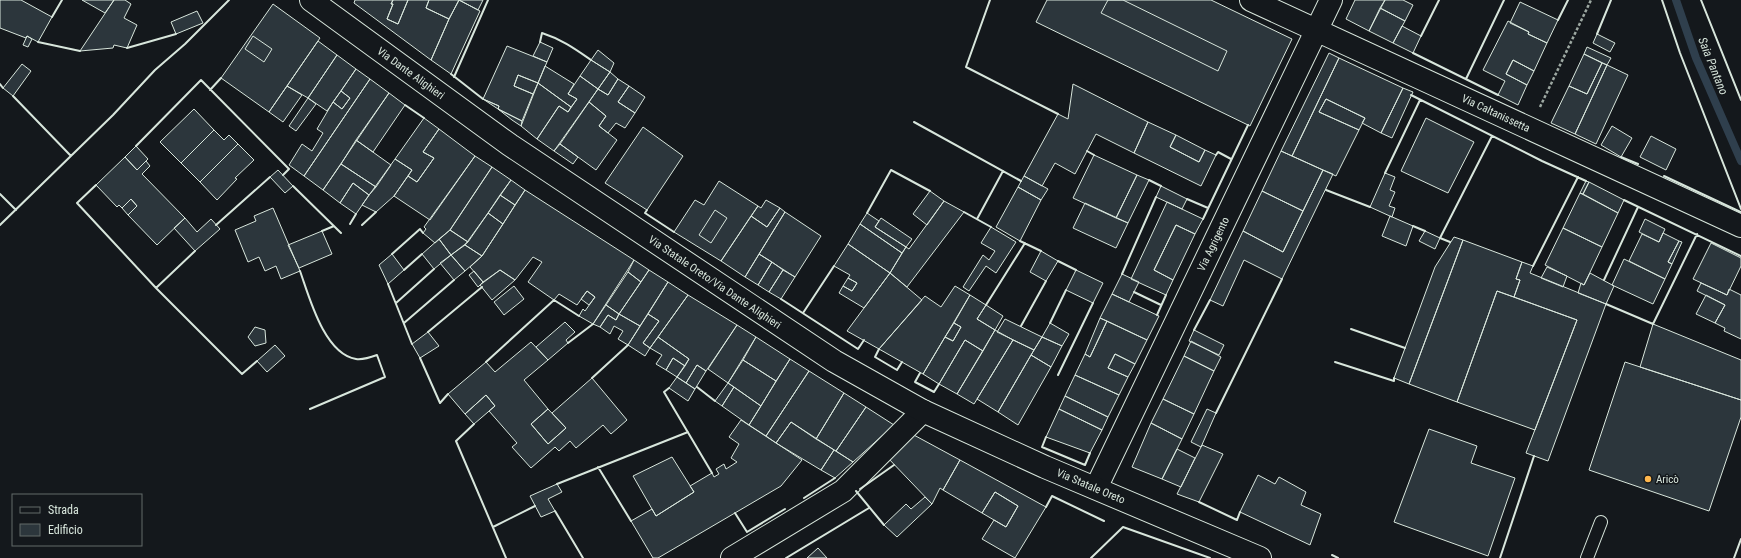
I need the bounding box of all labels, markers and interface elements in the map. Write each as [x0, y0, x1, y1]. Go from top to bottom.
water label: Saia Pantano [1695, 35, 1731, 97]
street label: Via Dante Alighieri [375, 45, 447, 102]
street label: Via Caltanissetta [1460, 92, 1532, 135]
street label: Via Agrigento [1195, 215, 1232, 273]
street label: Via Statale Oreto/Via Dante Alighieri [646, 233, 784, 332]
street label: Via Statale Oreto [1055, 466, 1127, 507]
place label: Aricò [1656, 473, 1679, 486]
marker: Aricò [1643, 474, 1653, 484]
legend [12, 494, 142, 546]
text: Strada [48, 503, 79, 517]
text: Edificio [48, 523, 83, 537]

